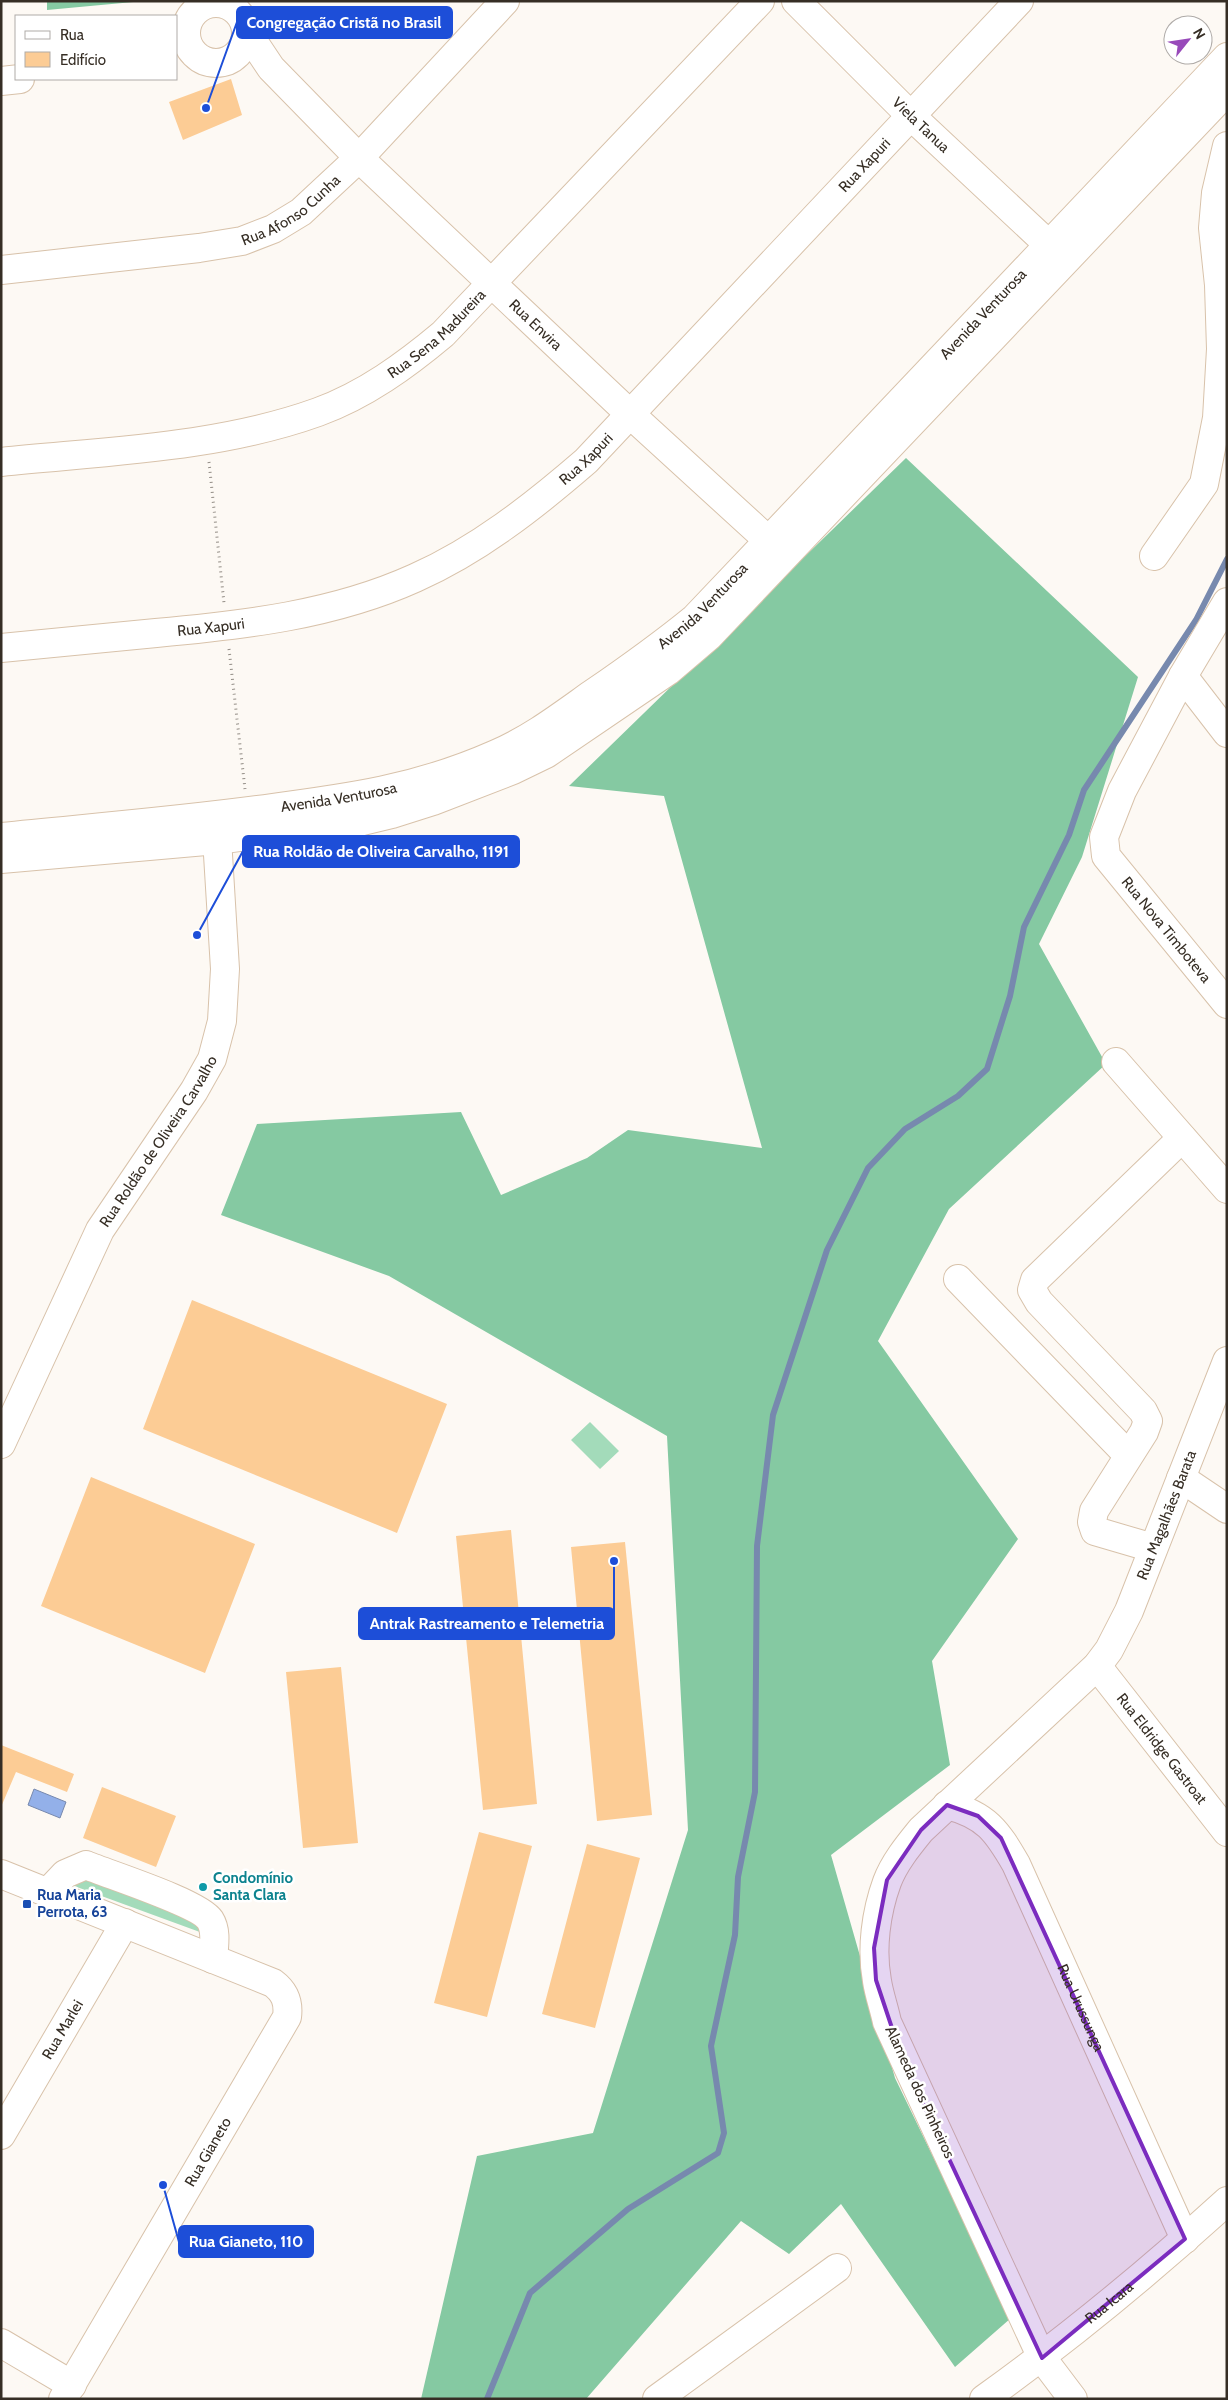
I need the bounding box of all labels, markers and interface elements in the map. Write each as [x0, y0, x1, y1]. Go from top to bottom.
callout: Congregação Cristã no Brasil [237, 7, 452, 38]
text: Congregação Cristã no Brasil [246, 13, 442, 32]
legend [15, 15, 178, 80]
north arrow [1163, 15, 1213, 65]
text: N [1189, 25, 1210, 42]
text: Rua [60, 26, 85, 44]
text: Edifício [60, 51, 106, 69]
street label: Viela Tanua [888, 93, 954, 157]
street label: Rua Xapuri [835, 134, 894, 196]
street label: Rua Afonso Cunha [239, 171, 345, 249]
street label: Avenida Venturosa [936, 265, 1031, 363]
street label: Rua Sena Madureira [384, 285, 490, 382]
street label: Rua Envira [505, 296, 566, 355]
street label: Rua Xapuri [555, 429, 617, 489]
street label: Avenida Venturosa [654, 559, 752, 653]
street label: Rua Xapuri [176, 614, 246, 640]
street label: Avenida Venturosa [280, 778, 399, 816]
callout: Rua Roldão de Oliveira Carvalho, 1191 [243, 836, 519, 867]
text: Rua Roldão de Oliveira Carvalho, 1191 [253, 842, 509, 861]
street label: Rua Nova Timboteva [1118, 873, 1215, 987]
street label: Rua Roldão de Oliveira Carvalho [96, 1052, 221, 1231]
street label: Rua Magalhães Barata [1133, 1447, 1200, 1582]
callout: Antrak Rastreamento e Telemetria [359, 1608, 614, 1639]
text: Antrak Rastreamento e Telemetria [370, 1614, 604, 1633]
street label: Rua Eldridge Gastroat [1113, 1690, 1211, 1808]
place label: Condomínio Santa Clara [213, 1869, 293, 1904]
marker: Condomínio Santa Clara [197, 1881, 209, 1893]
place label: Rua Maria Perrota, 63 [37, 1886, 108, 1921]
marker: Rua Maria Perrota, 63 [21, 1898, 33, 1910]
street label: Rua Urussunga [1053, 1961, 1109, 2055]
street label: Rua Marlei [38, 1997, 87, 2063]
street label: Alameda dos Pinheiros [881, 2023, 959, 2161]
street label: Rua Gianeto [181, 2114, 235, 2190]
callout: Rua Gianeto, 110 [179, 2226, 313, 2257]
text: Rua Gianeto, 110 [189, 2232, 303, 2251]
street label: Rua Icara [1082, 2277, 1138, 2328]

